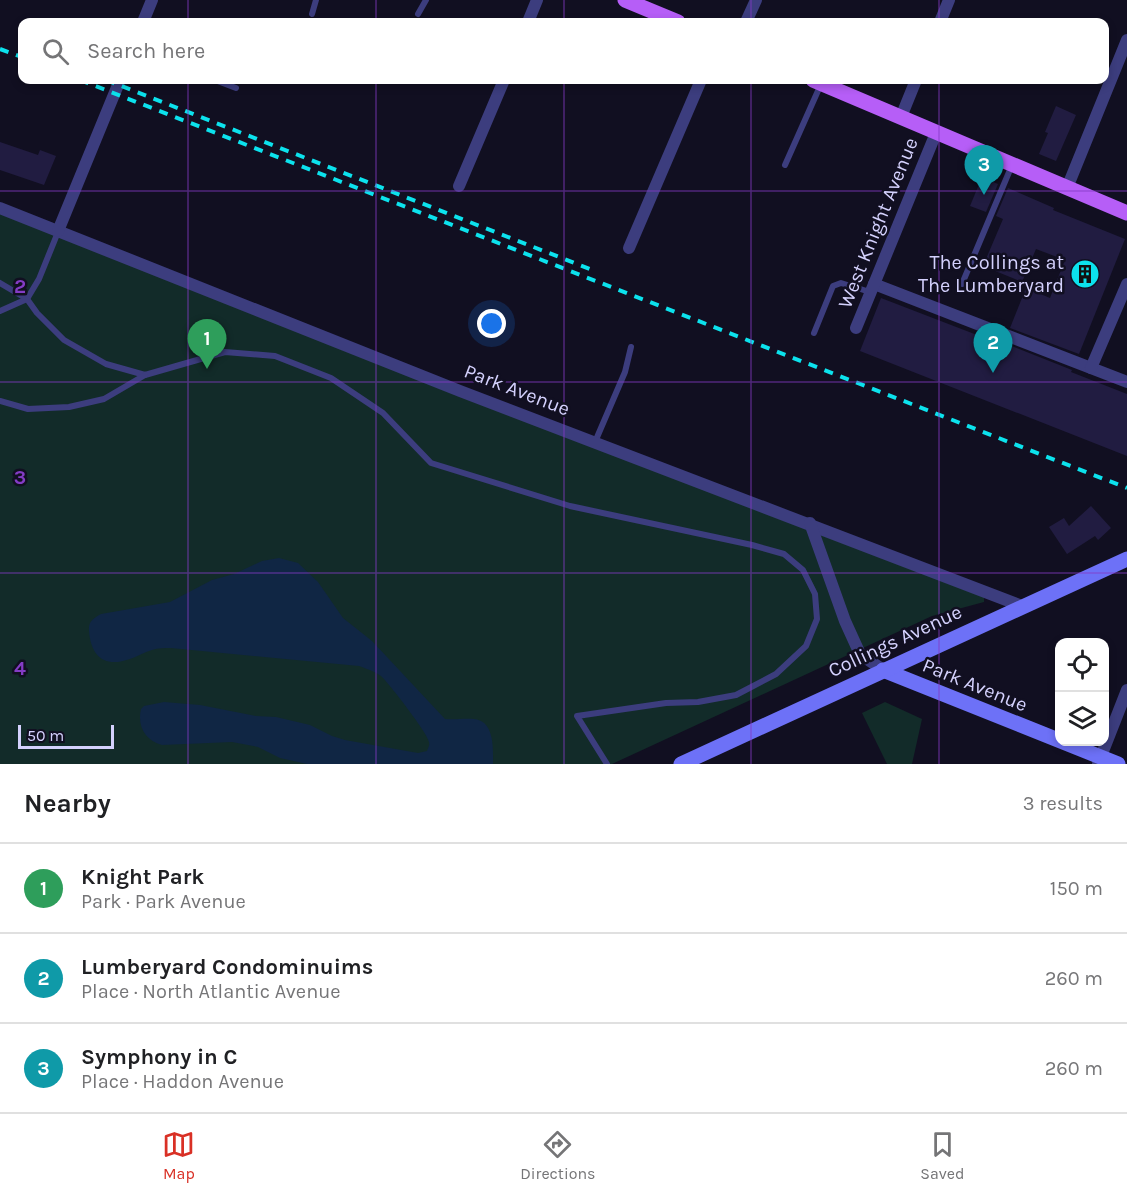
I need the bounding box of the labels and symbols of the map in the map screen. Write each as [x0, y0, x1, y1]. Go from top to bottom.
street label: West Knight Avenue [833, 134, 923, 312]
pin: 3 [964, 146, 1004, 195]
place label: The Collings at The Lumberyard [918, 251, 1064, 297]
building icon: The Collings at The Lumberyard [1069, 258, 1101, 290]
text: 2 [14, 275, 26, 298]
your location [477, 309, 506, 338]
pin: 1 [188, 320, 226, 369]
pin: 2 [974, 324, 1012, 373]
street label: Park Avenue [461, 359, 573, 421]
text: 3 [14, 466, 26, 489]
street label: Collings Avenue [825, 600, 965, 682]
street label: Park Avenue [919, 654, 1031, 716]
text: 4 [14, 657, 26, 680]
scale bar [18, 722, 114, 750]

